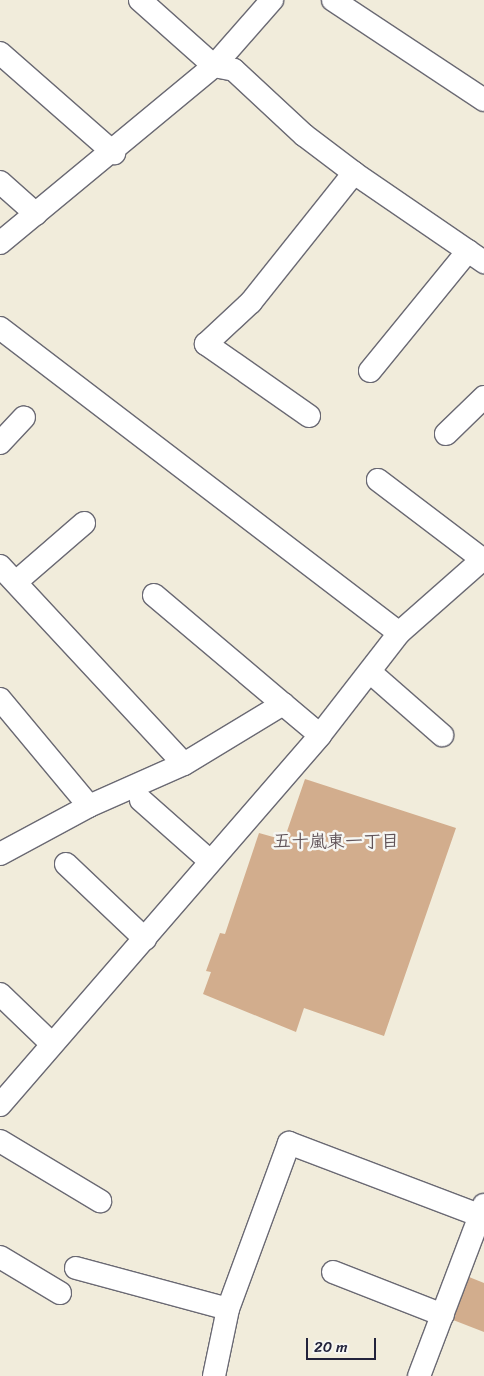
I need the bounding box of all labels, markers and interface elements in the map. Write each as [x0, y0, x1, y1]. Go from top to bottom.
district label: 五十嵐東一丁目 [273, 830, 399, 852]
scale bar [309, 1328, 379, 1360]
text: 20 m [314, 1334, 348, 1360]

